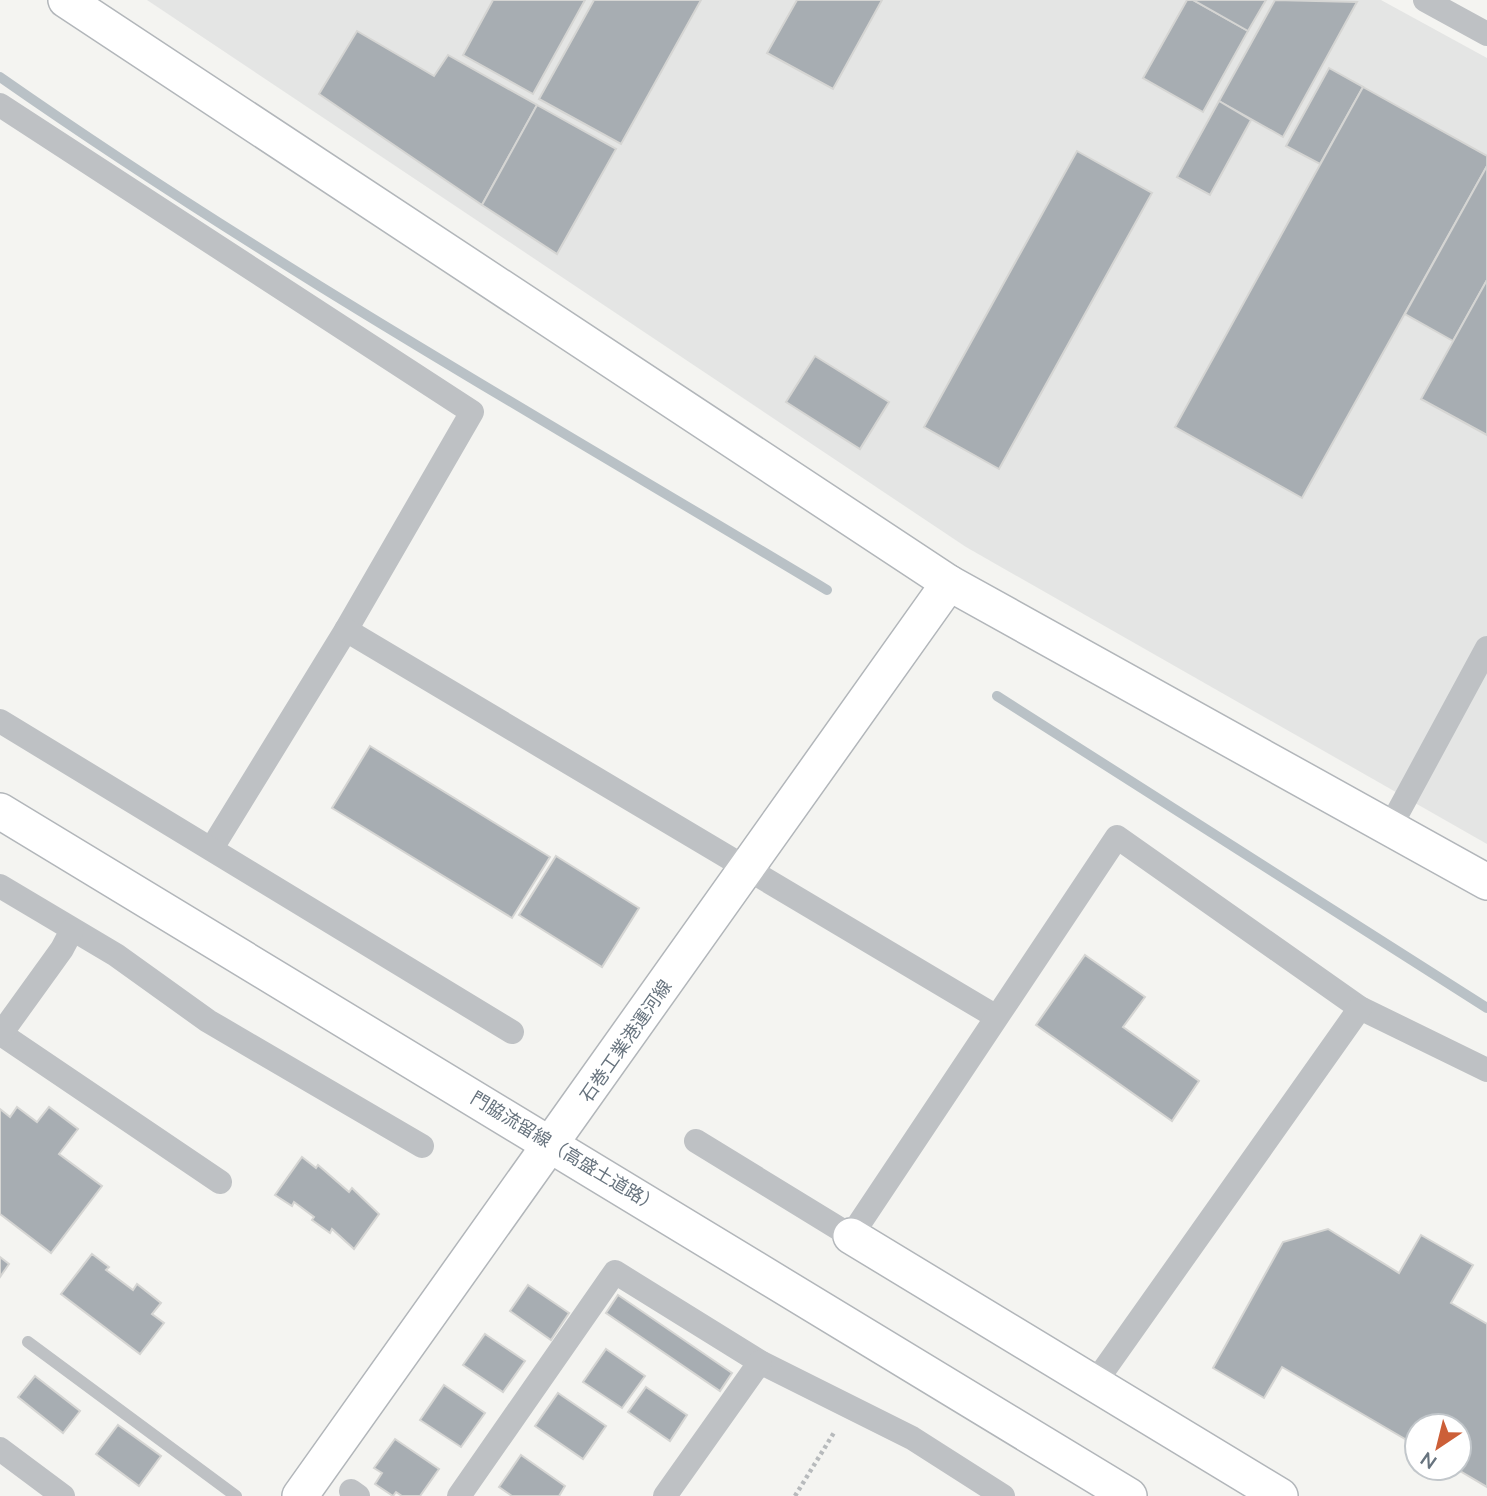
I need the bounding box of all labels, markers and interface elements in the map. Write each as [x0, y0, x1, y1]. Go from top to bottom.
street label: 石巻工業港運河線 [575, 975, 676, 1106]
street label: 門脇流留線（高盛土道路） [467, 1086, 664, 1217]
north arrow [1403, 1412, 1473, 1482]
text: N [1415, 1447, 1441, 1475]

